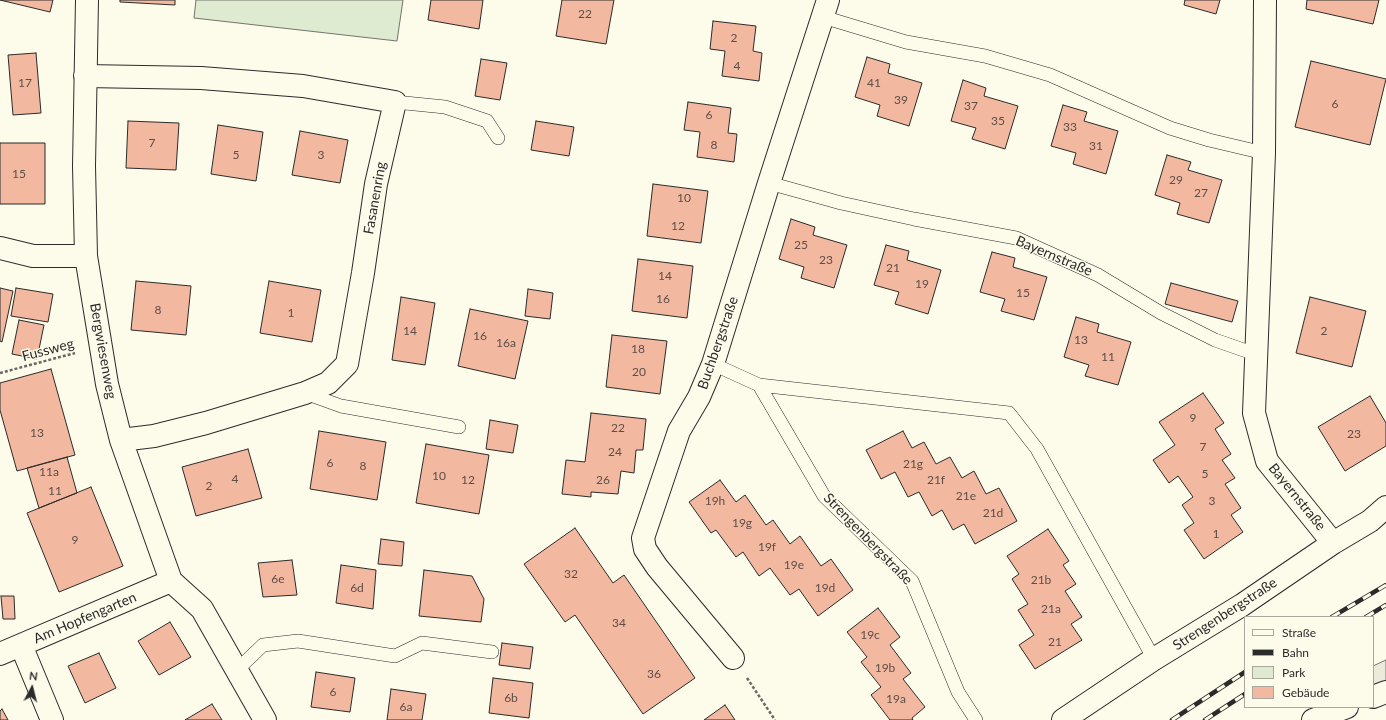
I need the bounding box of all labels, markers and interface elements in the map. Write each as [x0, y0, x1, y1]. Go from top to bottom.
house number: 22 [578, 7, 592, 21]
house number: 2 [731, 31, 737, 45]
house number: 4 [734, 59, 740, 73]
house number: 17 [18, 76, 32, 90]
house number: 41 [867, 76, 881, 90]
house number: 39 [894, 93, 908, 107]
house number: 6 [1332, 97, 1338, 111]
house number: 37 [964, 99, 978, 113]
house number: 6 [706, 108, 712, 122]
house number: 35 [991, 114, 1005, 128]
house number: 33 [1063, 120, 1077, 134]
house number: 7 [149, 136, 155, 150]
house number: 8 [711, 138, 717, 152]
house number: 31 [1089, 139, 1103, 153]
house number: 5 [233, 148, 239, 162]
house number: 3 [318, 148, 324, 162]
street label: Fasanenring [360, 160, 390, 236]
house number: 15 [12, 167, 26, 181]
house number: 29 [1169, 173, 1183, 187]
house number: 27 [1194, 186, 1208, 200]
house number: 10 [677, 191, 691, 205]
house number: 12 [671, 219, 685, 233]
street label: Bayernstraße [1013, 232, 1095, 280]
house number: 25 [794, 238, 808, 252]
house number: 23 [819, 253, 833, 267]
house number: 21 [886, 261, 900, 275]
house number: 14 [658, 269, 672, 283]
house number: 19 [915, 277, 929, 291]
house number: 15 [1016, 286, 1030, 300]
house number: 16 [656, 292, 670, 306]
street label: Buchbergstraße [694, 294, 742, 392]
street label: Bergwiesenweg [86, 302, 120, 400]
house number: 8 [155, 303, 161, 317]
house number: 1 [288, 306, 294, 320]
house number: 14 [403, 324, 417, 338]
house number: 2 [1321, 324, 1327, 338]
house number: 16 [473, 329, 487, 343]
house number: 13 [1074, 333, 1088, 347]
street label: Fussweg [20, 335, 76, 365]
house number: 16a [496, 336, 516, 350]
house number: 18 [631, 342, 645, 356]
house number: 11 [1101, 350, 1115, 364]
house number: 20 [632, 365, 646, 379]
house number: 9 [1190, 411, 1196, 425]
house number: 22 [611, 421, 625, 435]
house number: 13 [30, 426, 44, 440]
house number: 23 [1347, 427, 1361, 441]
house number: 7 [1200, 440, 1206, 454]
house number: 24 [608, 445, 622, 459]
house number: 6 [327, 456, 333, 470]
house number: 21g [903, 457, 923, 471]
house number: 8 [360, 459, 366, 473]
street label: Bayernstraße [1265, 460, 1329, 534]
house number: 11a [39, 465, 59, 479]
house number: 5 [1202, 467, 1208, 481]
house number: 10 [432, 469, 446, 483]
house number: 4 [232, 472, 238, 486]
house number: 12 [461, 473, 475, 487]
house number: 26 [596, 473, 610, 487]
house number: 21f [927, 473, 945, 487]
house number: 2 [206, 479, 212, 493]
house number: 11 [48, 484, 62, 498]
house number: 21e [956, 489, 976, 503]
street label: Strengenbergstraße [820, 490, 916, 588]
house number: 19h [705, 494, 725, 508]
house number: 3 [1209, 494, 1215, 508]
house number: 21d [983, 506, 1003, 520]
house number: 19g [732, 516, 752, 530]
house number: 1 [1213, 527, 1219, 541]
house number: 9 [72, 533, 78, 547]
house number: 19f [758, 540, 776, 554]
house number: 19e [784, 558, 804, 572]
house number: 32 [564, 567, 578, 581]
house number: 6e [271, 572, 285, 586]
house number: 21b [1031, 573, 1051, 587]
street label: Strengenbergstraße [1170, 574, 1280, 654]
house number: 6d [350, 581, 364, 595]
house number: 19d [815, 581, 835, 595]
street label: Am Hopfengarten [31, 589, 139, 647]
house number: 21a [1041, 602, 1061, 616]
house number: 34 [612, 616, 626, 630]
legend [1244, 616, 1374, 708]
text: Straße [1282, 625, 1316, 640]
house number: 19c [860, 628, 880, 642]
house number: 21 [1048, 635, 1062, 649]
text: Bahn [1282, 645, 1309, 660]
house number: 19b [875, 661, 895, 675]
text: Park [1282, 665, 1305, 680]
house number: 36 [647, 667, 661, 681]
north arrow [12, 668, 52, 708]
text: N [29, 669, 39, 683]
house number: 6 [330, 685, 336, 699]
text: Gebäude [1282, 685, 1329, 700]
house number: 6b [504, 691, 518, 705]
house number: 19a [886, 692, 906, 706]
house number: 6a [400, 700, 412, 714]

